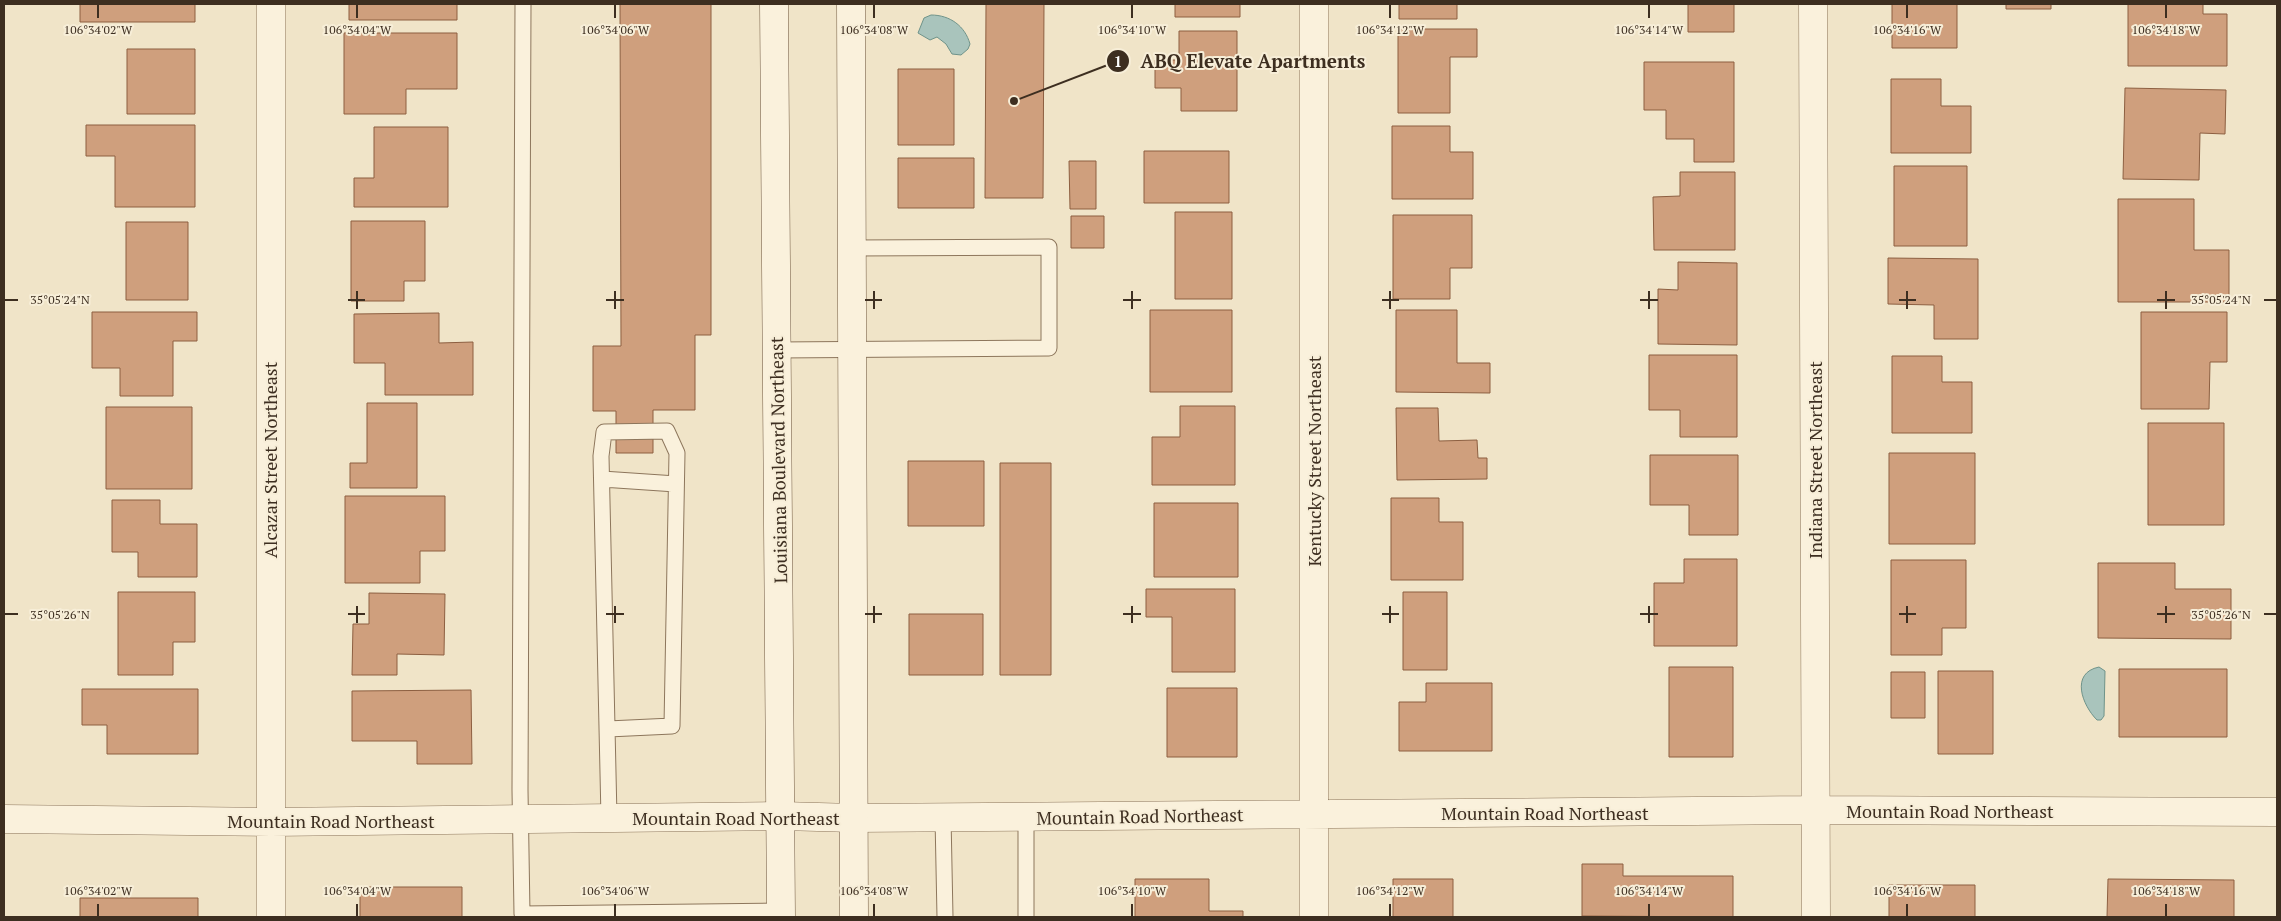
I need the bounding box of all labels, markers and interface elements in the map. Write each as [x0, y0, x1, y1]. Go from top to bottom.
text: 106°34'02"W [64, 22, 133, 37]
text: 106°34'04"W [323, 22, 392, 37]
text: 106°34'06"W [581, 22, 650, 37]
text: 106°34'08"W [840, 22, 909, 37]
text: 106°34'10"W [1098, 22, 1167, 37]
text: 106°34'12"W [1356, 22, 1425, 37]
text: 106°34'14"W [1615, 22, 1684, 37]
text: 106°34'16"W [1873, 22, 1942, 37]
text: 106°34'18"W [2132, 22, 2201, 37]
callout: ABQ Elevate Apartments [1105, 44, 1375, 78]
text: ABQ Elevate Apartments [1141, 48, 1366, 73]
text: 1 [1114, 51, 1122, 71]
text: 35°05'24"N [30, 292, 90, 307]
text: 35°05'24"N [2191, 292, 2251, 307]
street label: Louisiana Boulevard Northeast [764, 336, 792, 584]
street label: Kentucky Street Northeast [1302, 355, 1326, 566]
street label: Alcazar Street Northeast [258, 361, 282, 558]
street label: Indiana Street Northeast [1803, 361, 1827, 559]
text: 35°05'26"N [30, 607, 90, 622]
text: 35°05'26"N [2191, 607, 2251, 622]
street label: Mountain Road Northeast [1846, 799, 2054, 823]
street label: Mountain Road Northeast [1441, 801, 1649, 825]
street label: Mountain Road Northeast [1036, 802, 1244, 830]
street label: Mountain Road Northeast [632, 806, 840, 830]
street label: Mountain Road Northeast [227, 809, 435, 833]
text: 106°34'02"W [64, 883, 133, 898]
text: 106°34'04"W [323, 883, 392, 898]
text: 106°34'06"W [581, 883, 650, 898]
text: 106°34'08"W [840, 883, 909, 898]
text: 106°34'10"W [1098, 883, 1167, 898]
text: 106°34'12"W [1356, 883, 1425, 898]
text: 106°34'14"W [1615, 883, 1684, 898]
text: 106°34'16"W [1873, 883, 1942, 898]
text: 106°34'18"W [2132, 883, 2201, 898]

